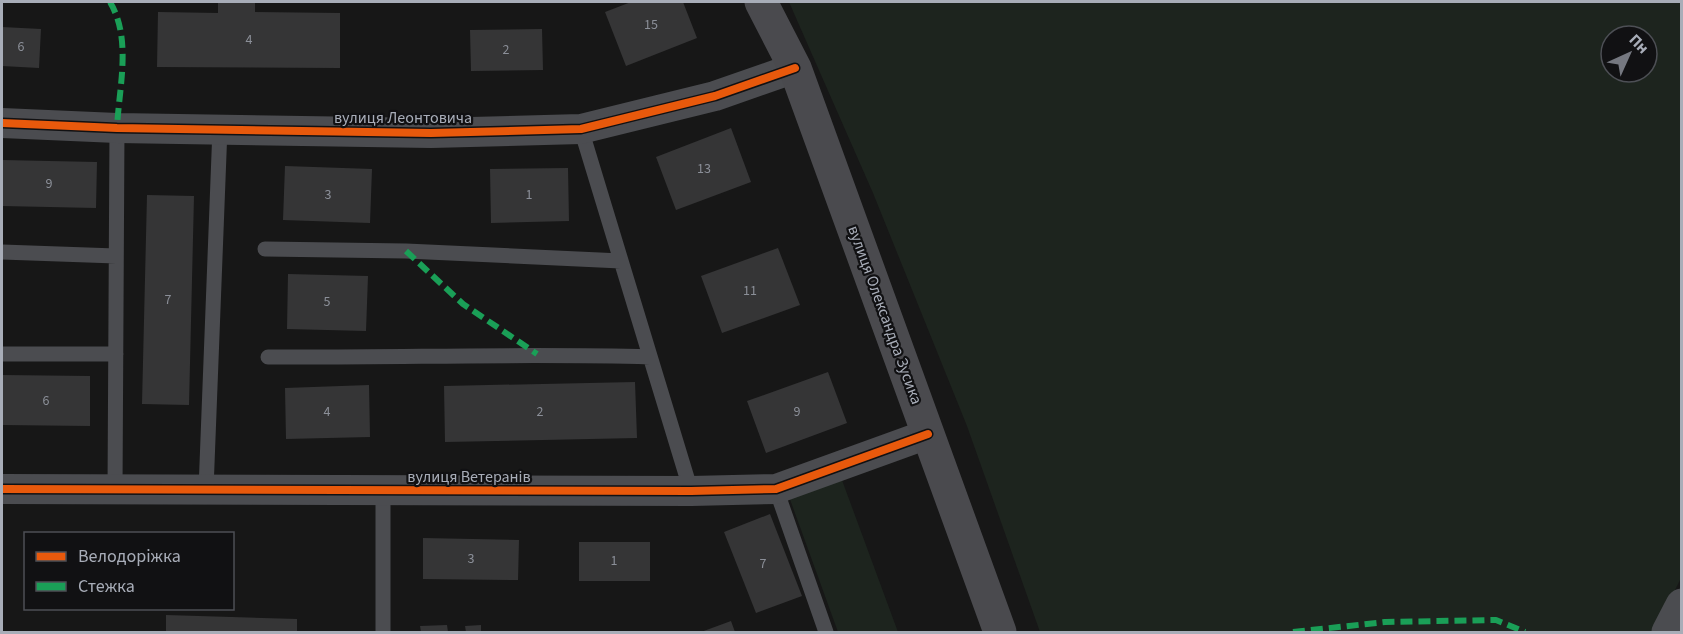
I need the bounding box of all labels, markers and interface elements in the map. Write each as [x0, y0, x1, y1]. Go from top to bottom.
house number: 15 [644, 15, 658, 35]
north arrow [1599, 24, 1659, 84]
text: Пн [1624, 29, 1654, 59]
house number: 4 [246, 30, 253, 50]
house number: 6 [18, 37, 25, 57]
house number: 2 [503, 40, 510, 60]
street label: вулиця Леонтовича [334, 107, 472, 129]
house number: 13 [697, 159, 711, 179]
house number: 9 [46, 174, 53, 194]
house number: 3 [325, 185, 332, 205]
house number: 1 [526, 185, 533, 205]
street label: вулиця Олександра Зусика [842, 222, 928, 408]
house number: 11 [743, 281, 757, 301]
house number: 7 [165, 290, 172, 310]
house number: 5 [324, 292, 331, 312]
house number: 6 [43, 391, 50, 411]
house number: 4 [324, 402, 331, 422]
house number: 2 [537, 402, 544, 422]
house number: 9 [794, 402, 801, 422]
street label: вулиця Ветеранів [407, 466, 531, 488]
legend [24, 532, 234, 610]
text: Велодоріжка [78, 544, 181, 569]
house number: 3 [468, 549, 475, 569]
house number: 1 [611, 551, 618, 571]
house number: 7 [760, 554, 767, 574]
text: Стежка [78, 574, 135, 599]

